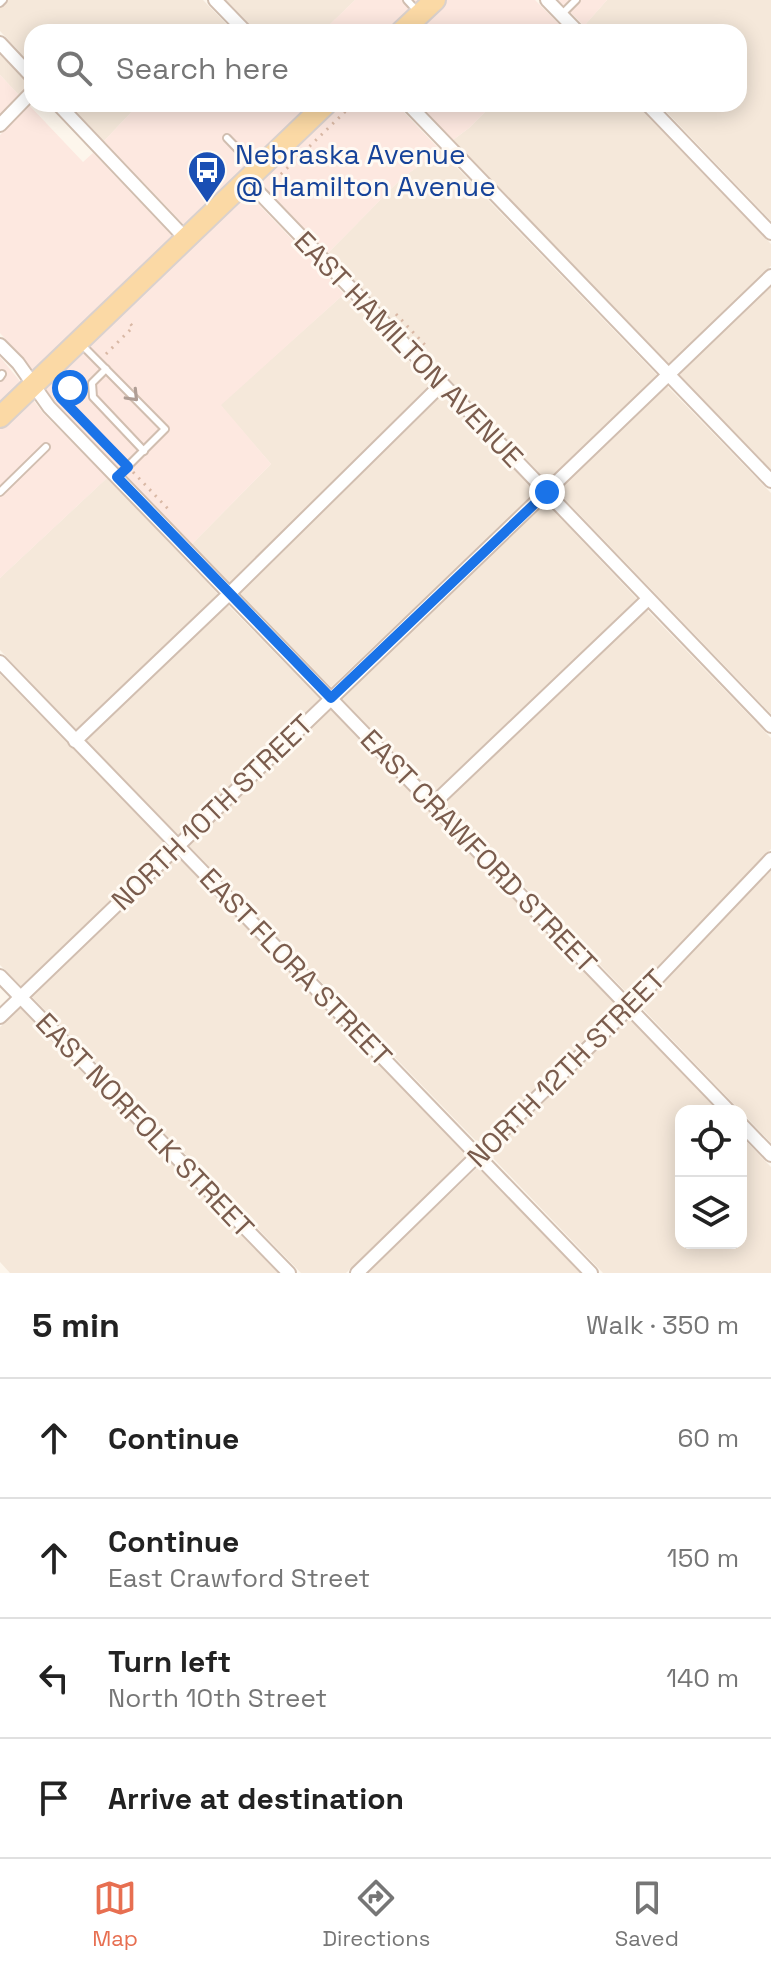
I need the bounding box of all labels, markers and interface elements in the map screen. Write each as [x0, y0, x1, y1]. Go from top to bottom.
search box [24, 24, 747, 112]
icon: search [52, 46, 96, 90]
text: Search here [116, 49, 289, 88]
place label: Nebraska Avenue @ Hamilton Avenue [235, 136, 496, 204]
bus stop icon: Nebraska Avenue @ Hamilton Avenue [186, 149, 228, 204]
street label: EAST HAMILTON AVENUE [287, 223, 531, 475]
route start [52, 370, 88, 406]
one-way arrow [123, 387, 138, 401]
route end [529, 474, 565, 510]
street label: NORTH 10TH STREET [104, 706, 320, 918]
street label: EAST CRAWFORD STREET [353, 722, 605, 980]
street label: EAST FLORA STREET [192, 860, 400, 1074]
street label: NORTH 12TH STREET [459, 961, 673, 1175]
street label: EAST NORFOLK STREET [28, 1005, 262, 1245]
map controls [675, 1105, 747, 1249]
button: locate [675, 1105, 747, 1177]
button: layers [675, 1177, 747, 1249]
text: 5 min [32, 1304, 120, 1347]
text: Walk · 350 m [586, 1308, 739, 1342]
icon: ahead [32, 1416, 76, 1460]
text: Continue [108, 1419, 239, 1458]
text: 60 m [677, 1421, 739, 1455]
text: Continue [108, 1522, 239, 1561]
icon: ahead [32, 1536, 76, 1580]
text: 150 m [667, 1541, 739, 1575]
text: East Crawford Street [108, 1561, 370, 1595]
text: Turn left [108, 1642, 231, 1681]
icon: left [32, 1656, 76, 1700]
text: 140 m [666, 1661, 739, 1695]
text: North 10th Street [108, 1681, 327, 1715]
icon: arrive [32, 1776, 76, 1820]
text: Arrive at destination [108, 1779, 404, 1818]
tab: Map [92, 1876, 138, 1952]
tab: Directions [322, 1876, 430, 1952]
tab: Saved [615, 1876, 679, 1952]

